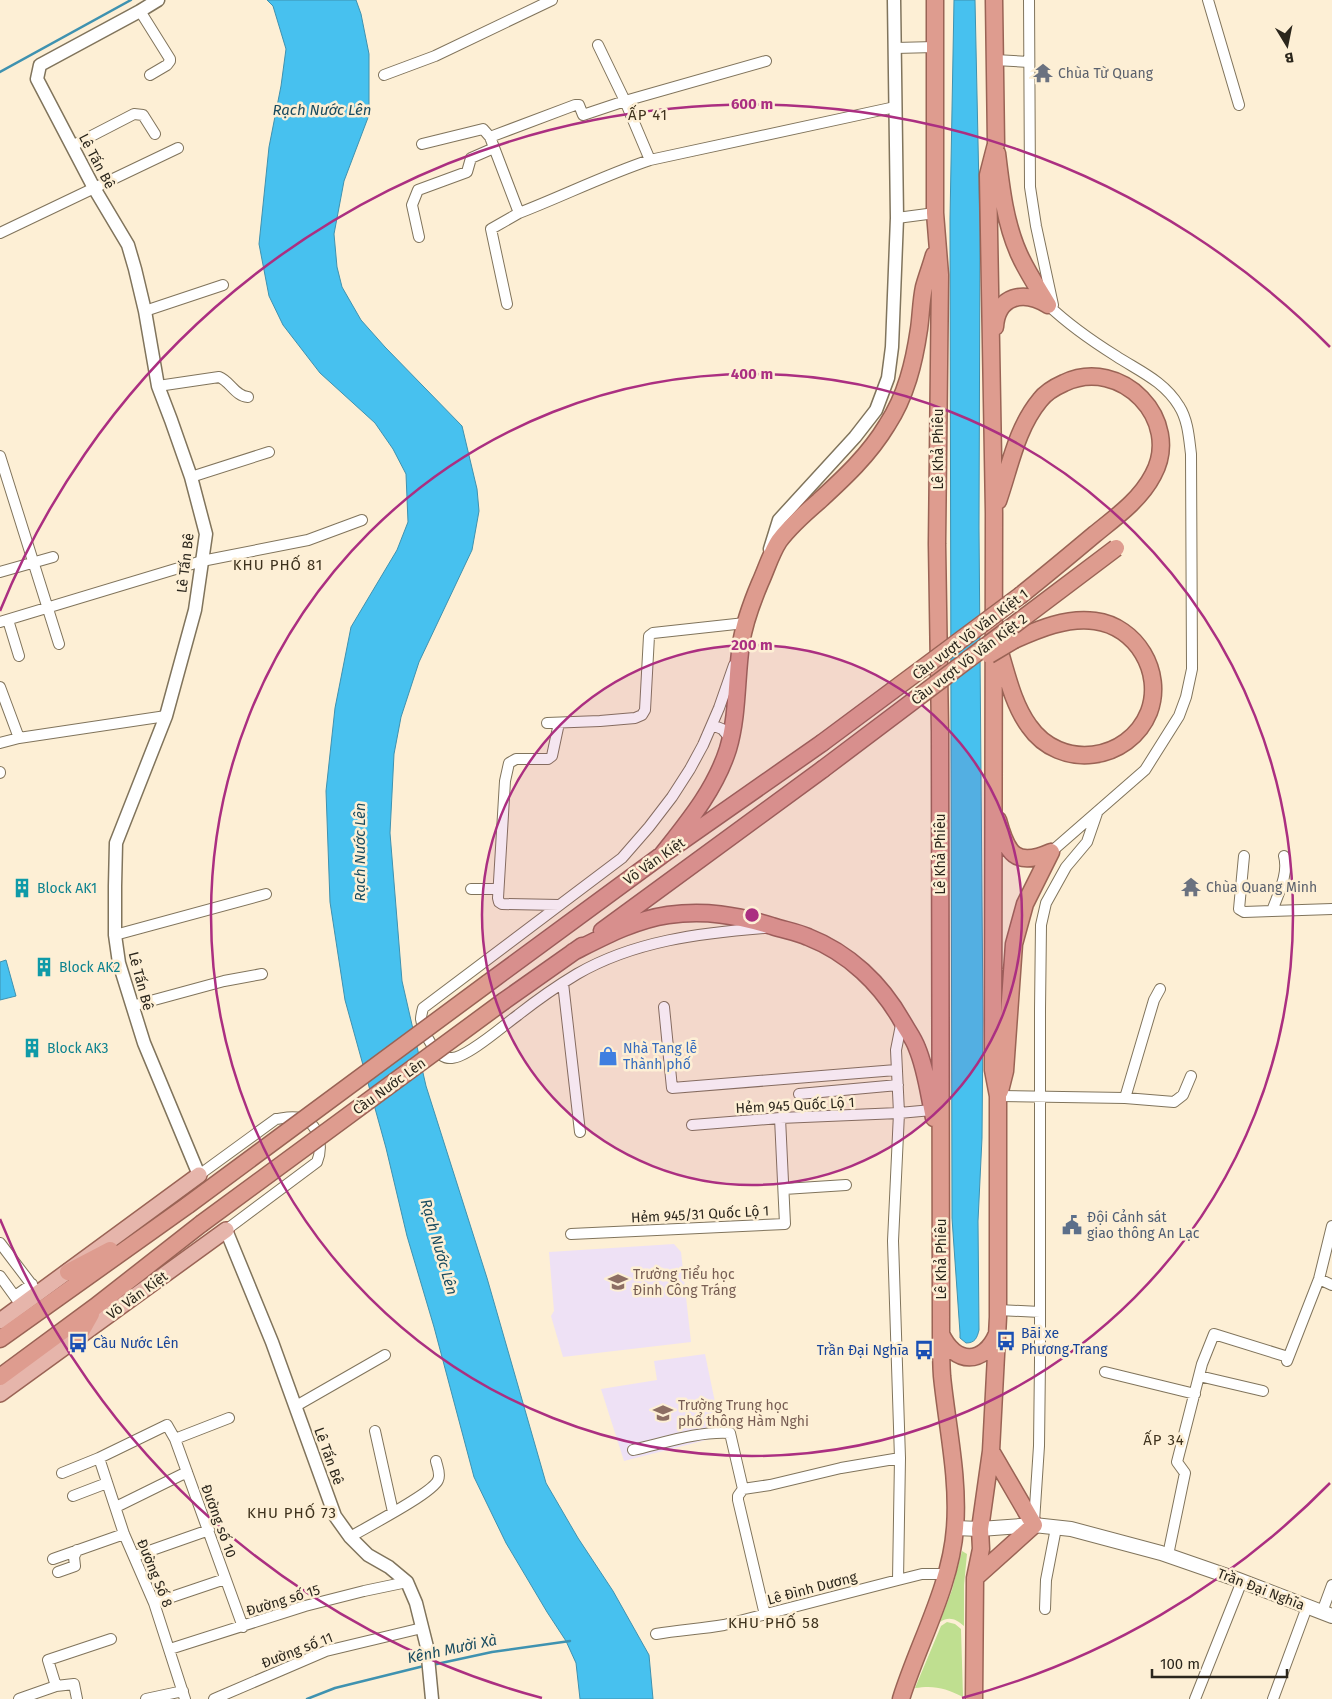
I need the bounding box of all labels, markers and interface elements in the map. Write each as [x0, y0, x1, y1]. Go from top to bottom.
north arrow [1262, 20, 1312, 70]
text: B [1283, 48, 1295, 66]
temple icon: Chùa Từ Quang [1032, 62, 1054, 84]
place label: Chùa Từ Quang [1058, 65, 1154, 82]
text: 600 m [731, 95, 773, 113]
water label: Rạch Nước Lên [273, 101, 371, 119]
district label: ẤP 41 [628, 104, 668, 124]
street label: Lê Tấn Bê [75, 130, 119, 192]
text: 400 m [731, 365, 773, 383]
street label: Lê Khả Phiêu [930, 408, 947, 490]
street label: Lê Tấn Bê [172, 532, 198, 594]
district label: KHU PHỐ 81 [233, 554, 323, 574]
street label: Cầu vượt Võ Văn Kiệt 1 [909, 585, 1031, 683]
street label: Cầu vượt Võ Văn Kiệt 2 [907, 609, 1031, 709]
text: 200 m [731, 636, 773, 654]
water label: Rạch Nước Lên [351, 803, 369, 901]
street label: Lê Khả Phiêu [932, 813, 949, 895]
street label: Võ Văn Kiệt [620, 834, 689, 889]
temple icon: Chùa Quang Minh [1180, 876, 1202, 898]
building icon: Block AK1 [11, 877, 33, 899]
place label: Chùa Quang Minh [1206, 879, 1317, 896]
place label: Block AK1 [37, 880, 97, 897]
centre of rings [743, 906, 761, 924]
street label: Lê Tấn Bê [125, 950, 157, 1012]
building icon: Block AK2 [33, 956, 55, 978]
place label: Block AK2 [59, 959, 121, 976]
building icon: Block AK3 [21, 1037, 43, 1059]
place label: Block AK3 [47, 1040, 109, 1057]
place label: Nhà Tang lễ Thành phố [623, 1040, 697, 1073]
shop icon: Nhà Tang lễ Thành phố [597, 1045, 619, 1067]
street label: Cầu Nước Lên [349, 1054, 429, 1118]
street label: Hẻm 945 Quốc Lộ 1 [735, 1093, 855, 1117]
water label: Rạch Nước Lên [417, 1197, 461, 1297]
street label: Hẻm 945/31 Quốc Lộ 1 [630, 1201, 770, 1227]
place label: Đội Cảnh sát giao thông An Lạc [1087, 1209, 1200, 1242]
public building icon: Đội Cảnh sát giao thông An Lạc [1061, 1214, 1083, 1236]
street label: Lê Khả Phiêu [933, 1218, 950, 1300]
place label: Trường Tiểu học Đinh Công Tráng [633, 1265, 737, 1299]
street label: Võ Văn Kiệt [104, 1267, 172, 1323]
school or university icon: Trường Tiểu học Đinh Công Tráng [607, 1271, 629, 1293]
place label: Bãi xe Phương Trang [1021, 1325, 1108, 1358]
bus stop icon: Bãi xe Phương Trang [995, 1330, 1017, 1352]
bus stop icon: Cầu Nước Lên [67, 1332, 89, 1354]
place label: Cầu Nước Lên [93, 1334, 179, 1352]
bus stop icon: Trần Đại Nghĩa [913, 1339, 935, 1361]
place label: Trần Đại Nghĩa [817, 1341, 909, 1359]
place label: Trường Trung học phổ thông Hàm Nghi [678, 1397, 809, 1430]
school or university icon: Trường Trung học phổ thông Hàm Nghi [652, 1402, 674, 1424]
street label: Lê Tấn Bê [310, 1425, 348, 1487]
district label: ẤP 34 [1143, 1429, 1185, 1449]
street label: Đường số 10 [197, 1482, 241, 1560]
district label: KHU PHỐ 73 [247, 1502, 337, 1522]
street label: Đường Số 8 [133, 1536, 177, 1610]
street label: Trần Đại Nghĩa [1215, 1564, 1307, 1614]
street label: Lê Đình Dương [765, 1568, 860, 1609]
street label: Đường số 15 [244, 1580, 322, 1620]
district label: KHU PHỐ 58 [728, 1612, 820, 1632]
street label: Đường số 11 [259, 1628, 335, 1672]
water label: Kênh Mười Xà [406, 1631, 498, 1667]
scale bar [1152, 1646, 1287, 1678]
text: 100 m [1160, 1655, 1200, 1673]

